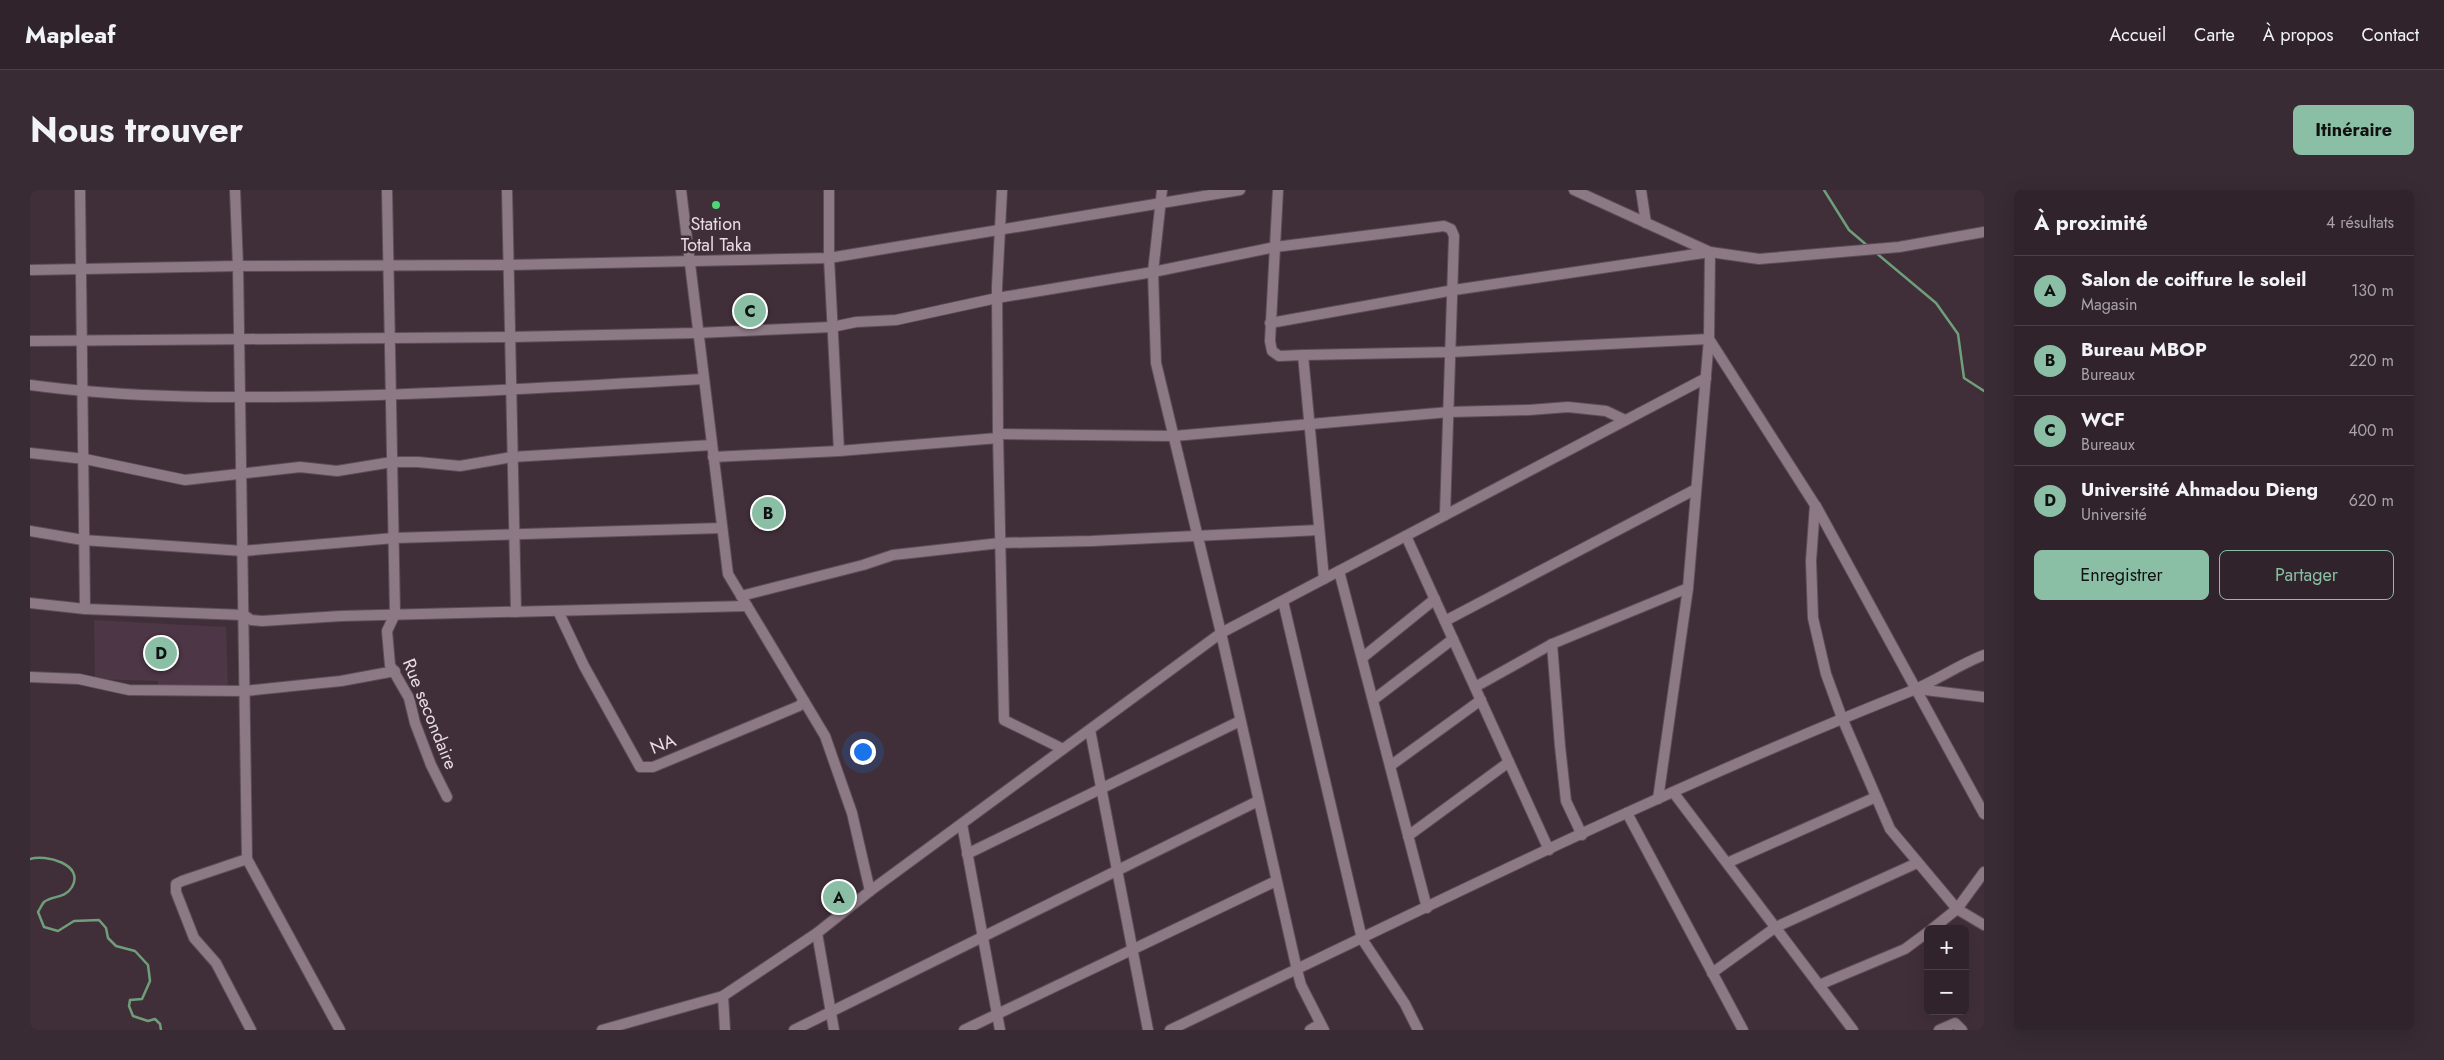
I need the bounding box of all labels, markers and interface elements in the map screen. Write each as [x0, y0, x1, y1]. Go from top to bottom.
text: Mapleaf [25, 17, 116, 52]
text: Accueil [2109, 22, 2166, 48]
text: Carte [2194, 22, 2235, 48]
text: À propos [2263, 22, 2333, 48]
text: Contact [2361, 22, 2419, 48]
text: Nous trouver [30, 105, 243, 155]
button: Itinéraire [2293, 105, 2414, 155]
marker: Station Total Taka [710, 199, 722, 211]
text: À proximité [2034, 208, 2148, 238]
place label: Station Total Taka [681, 211, 751, 258]
text: 4 résultats [2326, 211, 2394, 234]
text: Salon de coiffure le soleil [2081, 266, 2306, 293]
text: A [2044, 279, 2056, 302]
text: 130 m [2351, 279, 2394, 302]
pin: C [734, 292, 766, 330]
text: Magasin [2081, 293, 2137, 316]
text: Bureau MBOP [2081, 336, 2207, 363]
text: B [2045, 349, 2055, 372]
text: 220 m [2349, 349, 2394, 372]
text: Bureaux [2081, 363, 2135, 386]
text: WCF [2081, 406, 2125, 433]
text: C [2044, 419, 2056, 442]
text: 400 m [2348, 419, 2394, 442]
text: Bureaux [2081, 433, 2135, 456]
text: Université Ahmadou Dieng [2081, 476, 2318, 503]
text: D [2044, 489, 2056, 512]
text: 620 m [2349, 489, 2394, 512]
pin: B [752, 494, 784, 532]
text: Université [2081, 503, 2147, 526]
button: Enregistrer [2034, 550, 2209, 600]
button: Partager [2219, 550, 2394, 600]
pin: D [145, 634, 177, 672]
street label: Rue secondaire [396, 655, 464, 773]
street label: NA [646, 727, 680, 761]
your location [850, 739, 876, 765]
pin: A [823, 878, 855, 916]
map controls [1924, 925, 1969, 1015]
button: + [1924, 925, 1969, 970]
button: − [1924, 970, 1969, 1015]

